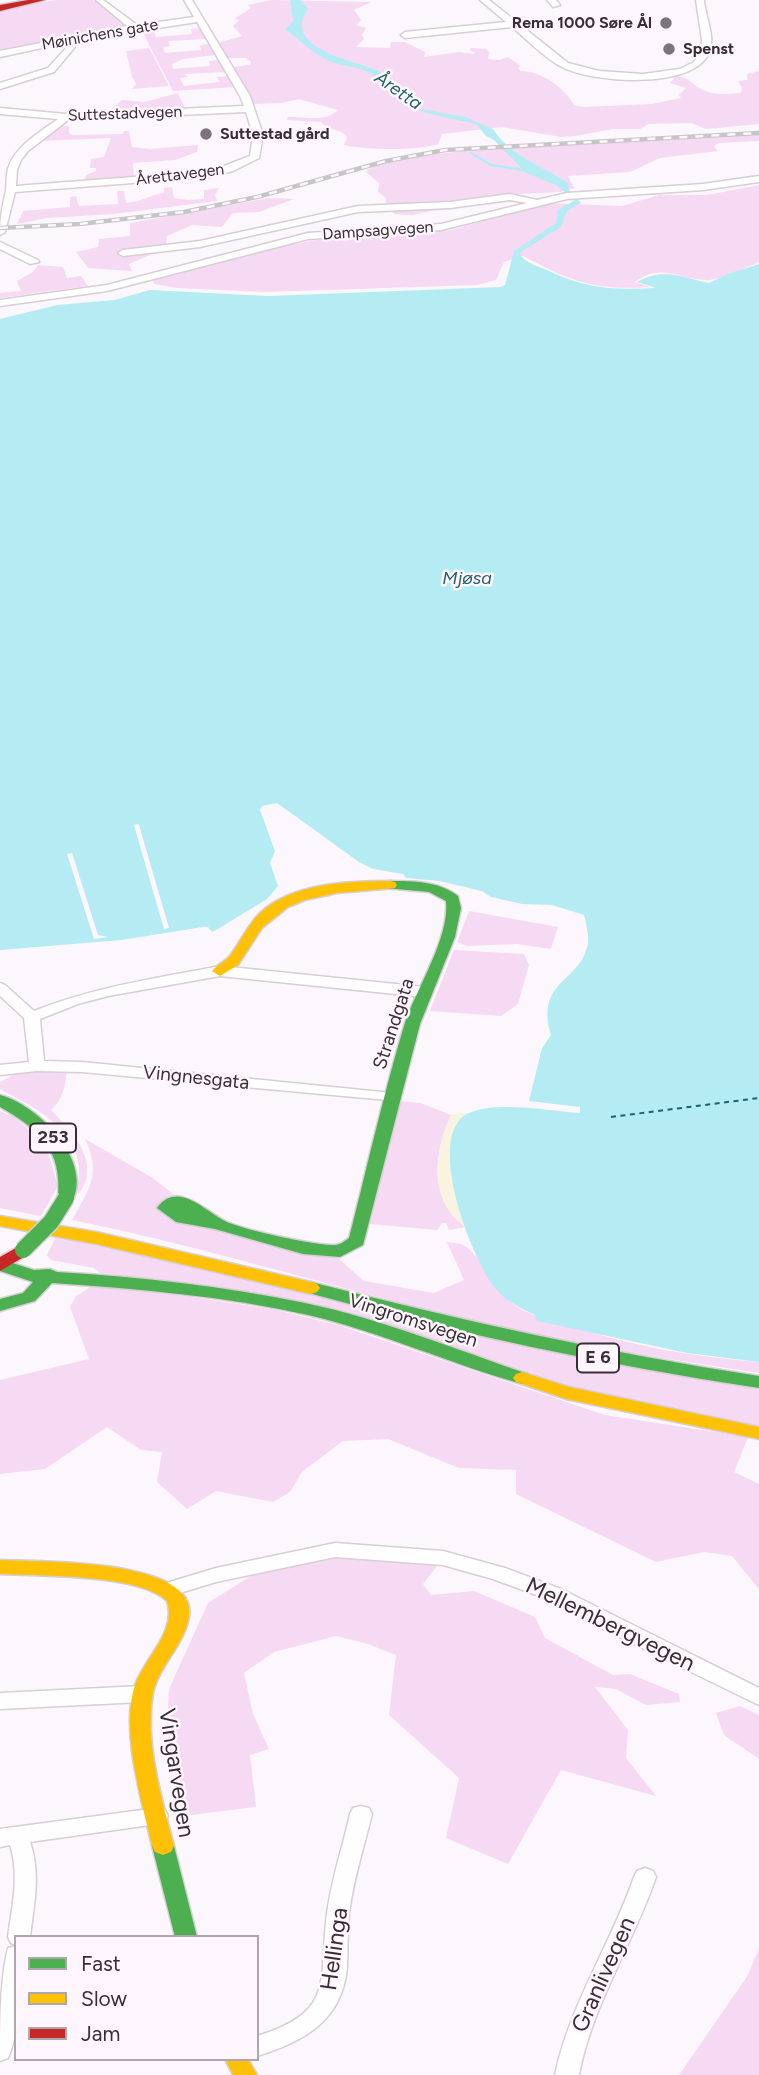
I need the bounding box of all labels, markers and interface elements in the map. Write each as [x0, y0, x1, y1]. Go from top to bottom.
place label: Rema 1000 Søre Ål [512, 13, 652, 33]
street label: Møinichens gate [40, 15, 160, 55]
marker: Rema 1000 Søre Ål [658, 15, 674, 31]
place label: Spenst [683, 39, 734, 59]
marker: Spenst [661, 41, 677, 57]
water label: Åretta [370, 67, 426, 115]
street label: Suttestadvegen [67, 102, 183, 126]
place label: Suttestad gård [220, 124, 330, 144]
marker: Suttestad gård [198, 126, 214, 142]
street label: Årettavegen [135, 160, 225, 190]
street label: Dampsagvegen [322, 218, 434, 244]
water label: Mjøsa [442, 568, 492, 590]
street label: Strandgata [369, 976, 419, 1072]
street label: Vingnesgata [142, 1061, 250, 1095]
road number: 253 [30, 1124, 76, 1153]
street label: Vingromsvegen [346, 1289, 480, 1353]
road number: E 6 [577, 1344, 619, 1372]
street label: Mellembergvegen [521, 1572, 699, 1678]
street label: Vingarvegen [152, 1707, 200, 1839]
street label: Hellinga [316, 1906, 354, 1992]
street label: Granlivegen [566, 1913, 642, 2037]
legend [14, 1935, 259, 2061]
text: Fast [81, 1951, 121, 1976]
text: Slow [81, 1986, 127, 2011]
text: Jam [81, 2021, 120, 2046]

